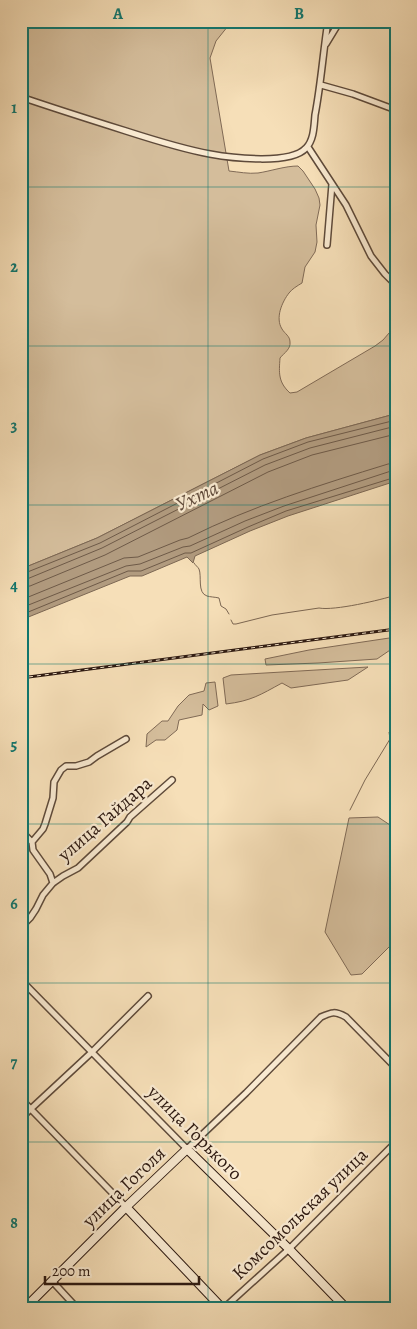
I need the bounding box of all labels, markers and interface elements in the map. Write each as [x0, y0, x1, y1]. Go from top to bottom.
text: A [112, 3, 124, 25]
text: B [294, 3, 304, 25]
text: 1 [11, 97, 17, 119]
text: 2 [10, 256, 18, 278]
text: 3 [11, 415, 18, 437]
water label: Ухта [171, 474, 223, 518]
text: 4 [10, 575, 18, 597]
text: 5 [11, 734, 18, 756]
street label: улица Гайдара [51, 771, 158, 868]
text: 6 [10, 893, 18, 915]
text: 7 [11, 1052, 18, 1074]
street label: улица Горького [141, 1079, 248, 1186]
street label: улица Гоголя [76, 1141, 171, 1234]
street label: Комсомольская улица [226, 1142, 374, 1286]
text: 8 [10, 1212, 18, 1234]
scale bar [45, 1254, 199, 1286]
text: 200 m [52, 1261, 91, 1281]

